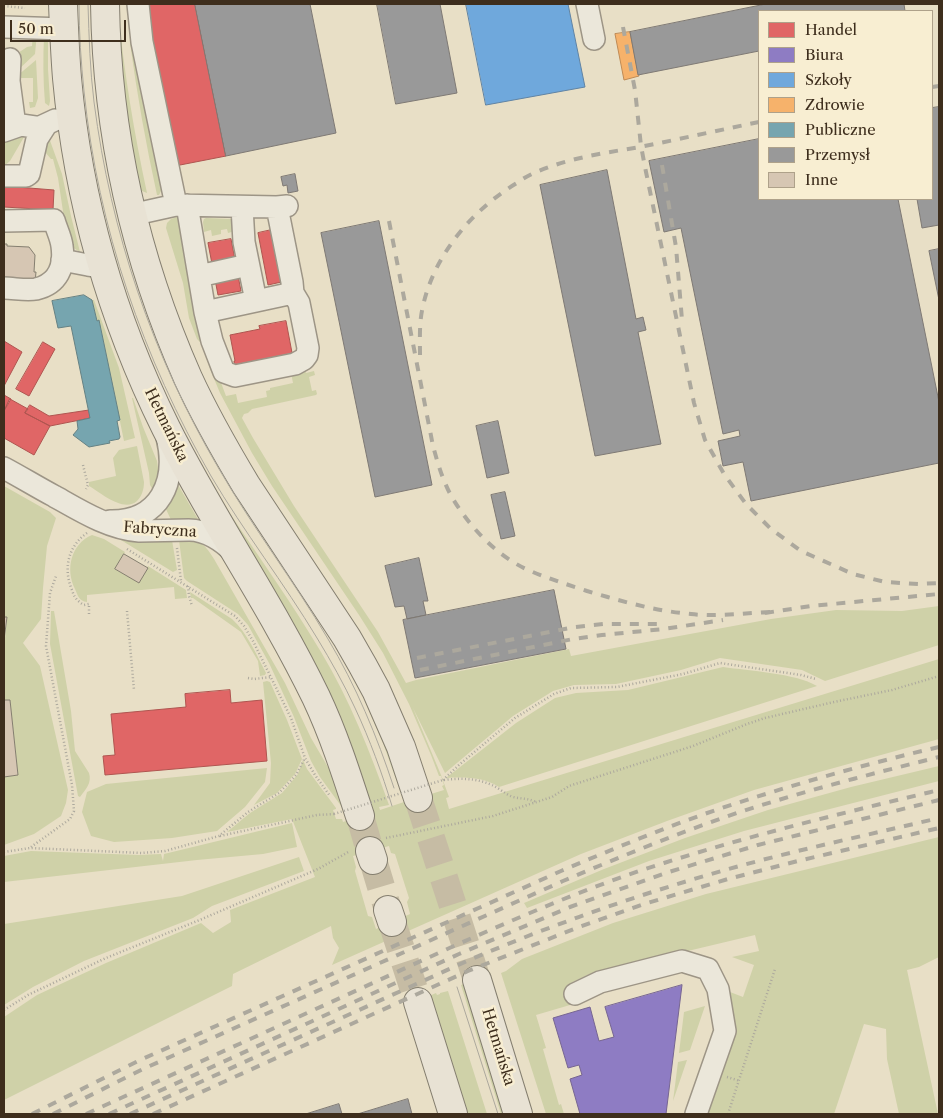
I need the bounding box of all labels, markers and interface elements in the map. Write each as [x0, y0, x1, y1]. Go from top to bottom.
scale bar [12, 10, 129, 42]
legend [758, 10, 933, 200]
text: 50 m [18, 19, 54, 38]
text: Handel [805, 20, 857, 39]
text: Biura [805, 45, 843, 64]
text: Szkoły [805, 70, 852, 89]
text: Zdrowie [805, 95, 865, 114]
text: Publiczne [805, 120, 876, 139]
text: Przemysł [805, 145, 870, 164]
text: Inne [805, 170, 838, 189]
street label: Hetmańska [140, 385, 192, 465]
street label: Fabryczna [123, 518, 197, 542]
street label: Hetmańska [478, 1006, 518, 1088]

